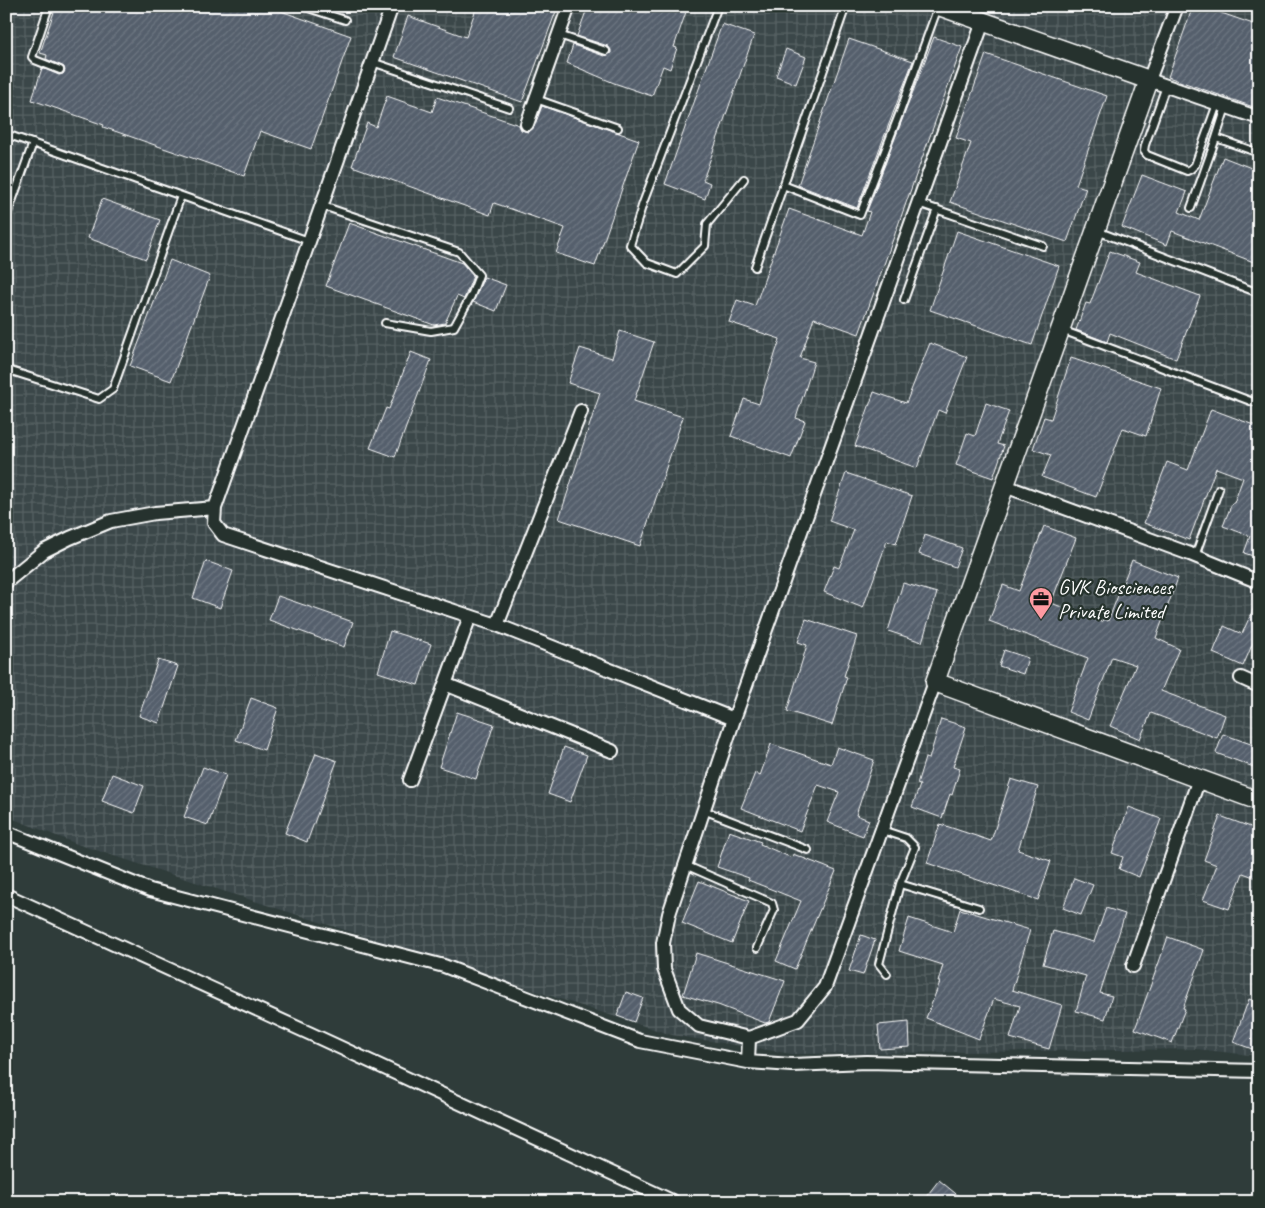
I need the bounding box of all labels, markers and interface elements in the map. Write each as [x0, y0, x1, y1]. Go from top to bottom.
place label: GVK Biosciences Private Limited [1058, 574, 1174, 624]
office icon: GVK Biosciences Private Limited [1028, 586, 1054, 620]

